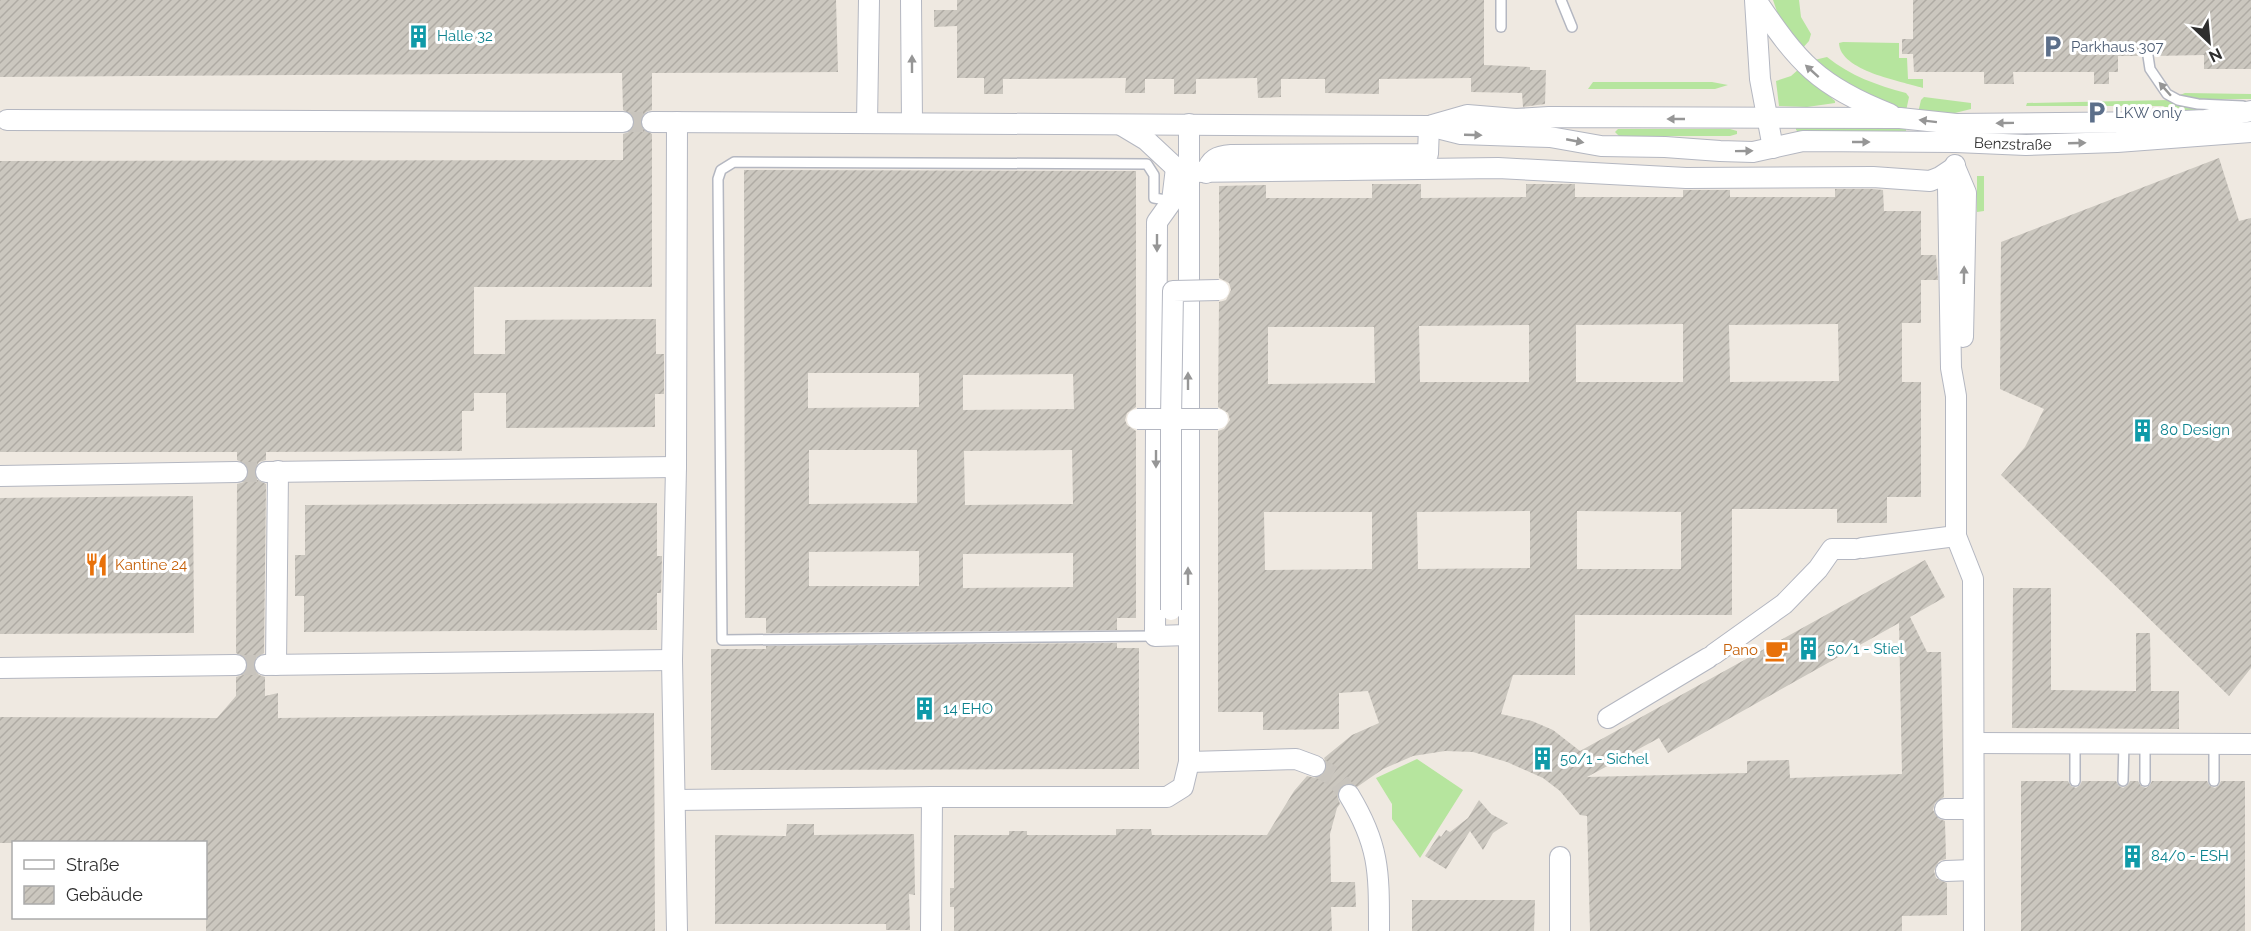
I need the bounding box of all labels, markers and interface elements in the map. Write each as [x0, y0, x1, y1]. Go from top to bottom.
north arrow [2179, 12, 2239, 72]
building icon: Halle 32 [406, 23, 432, 49]
place label: Halle 32 [437, 27, 493, 45]
parking icon: Parkhaus 307 [2040, 34, 2066, 60]
place label: Parkhaus 307 [2071, 38, 2164, 56]
text: N [2206, 44, 2225, 66]
one-way arrow [907, 55, 917, 74]
one-way arrow [1805, 65, 1820, 78]
one-way arrow [2158, 81, 2172, 96]
parking icon: LKW only [2084, 100, 2110, 126]
place label: LKW only [2115, 104, 2182, 122]
one-way arrow [1666, 114, 1685, 124]
one-way arrow [1919, 116, 1938, 125]
one-way arrow [1995, 118, 2014, 128]
one-way arrow [1463, 130, 1482, 139]
street label: Benzstraße [1974, 134, 2052, 154]
one-way arrow [1566, 137, 1585, 146]
one-way arrow [1852, 137, 1871, 147]
one-way arrow [2068, 139, 2087, 148]
one-way arrow [1734, 147, 1753, 156]
one-way arrow [1152, 233, 1162, 252]
one-way arrow [1960, 266, 1969, 285]
one-way arrow [1183, 372, 1193, 391]
building icon: 80 Design [2129, 417, 2155, 443]
place label: 80 Design [2160, 421, 2230, 439]
one-way arrow [1151, 449, 1161, 468]
restaurant icon: Kantine 24 [84, 552, 110, 578]
place label: Kantine 24 [115, 556, 187, 574]
one-way arrow [1183, 567, 1193, 586]
building icon: 50/1 - Stiel [1796, 636, 1822, 662]
cafe icon: Pano [1763, 637, 1789, 663]
place label: 50/1 - Stiel [1827, 640, 1904, 658]
place label: Pano [1723, 641, 1758, 659]
building icon: 14 EHO [912, 696, 938, 722]
place label: 14 EHO [943, 700, 993, 718]
building icon: 50/1 - Sichel [1529, 746, 1555, 772]
place label: 50/1 - Sichel [1560, 750, 1650, 768]
legend [12, 841, 207, 919]
building icon: 84/0 - ESH [2120, 843, 2146, 869]
place label: 84/0 - ESH [2151, 847, 2229, 865]
text: Straße [66, 854, 120, 875]
text: Gebäude [66, 884, 143, 905]

